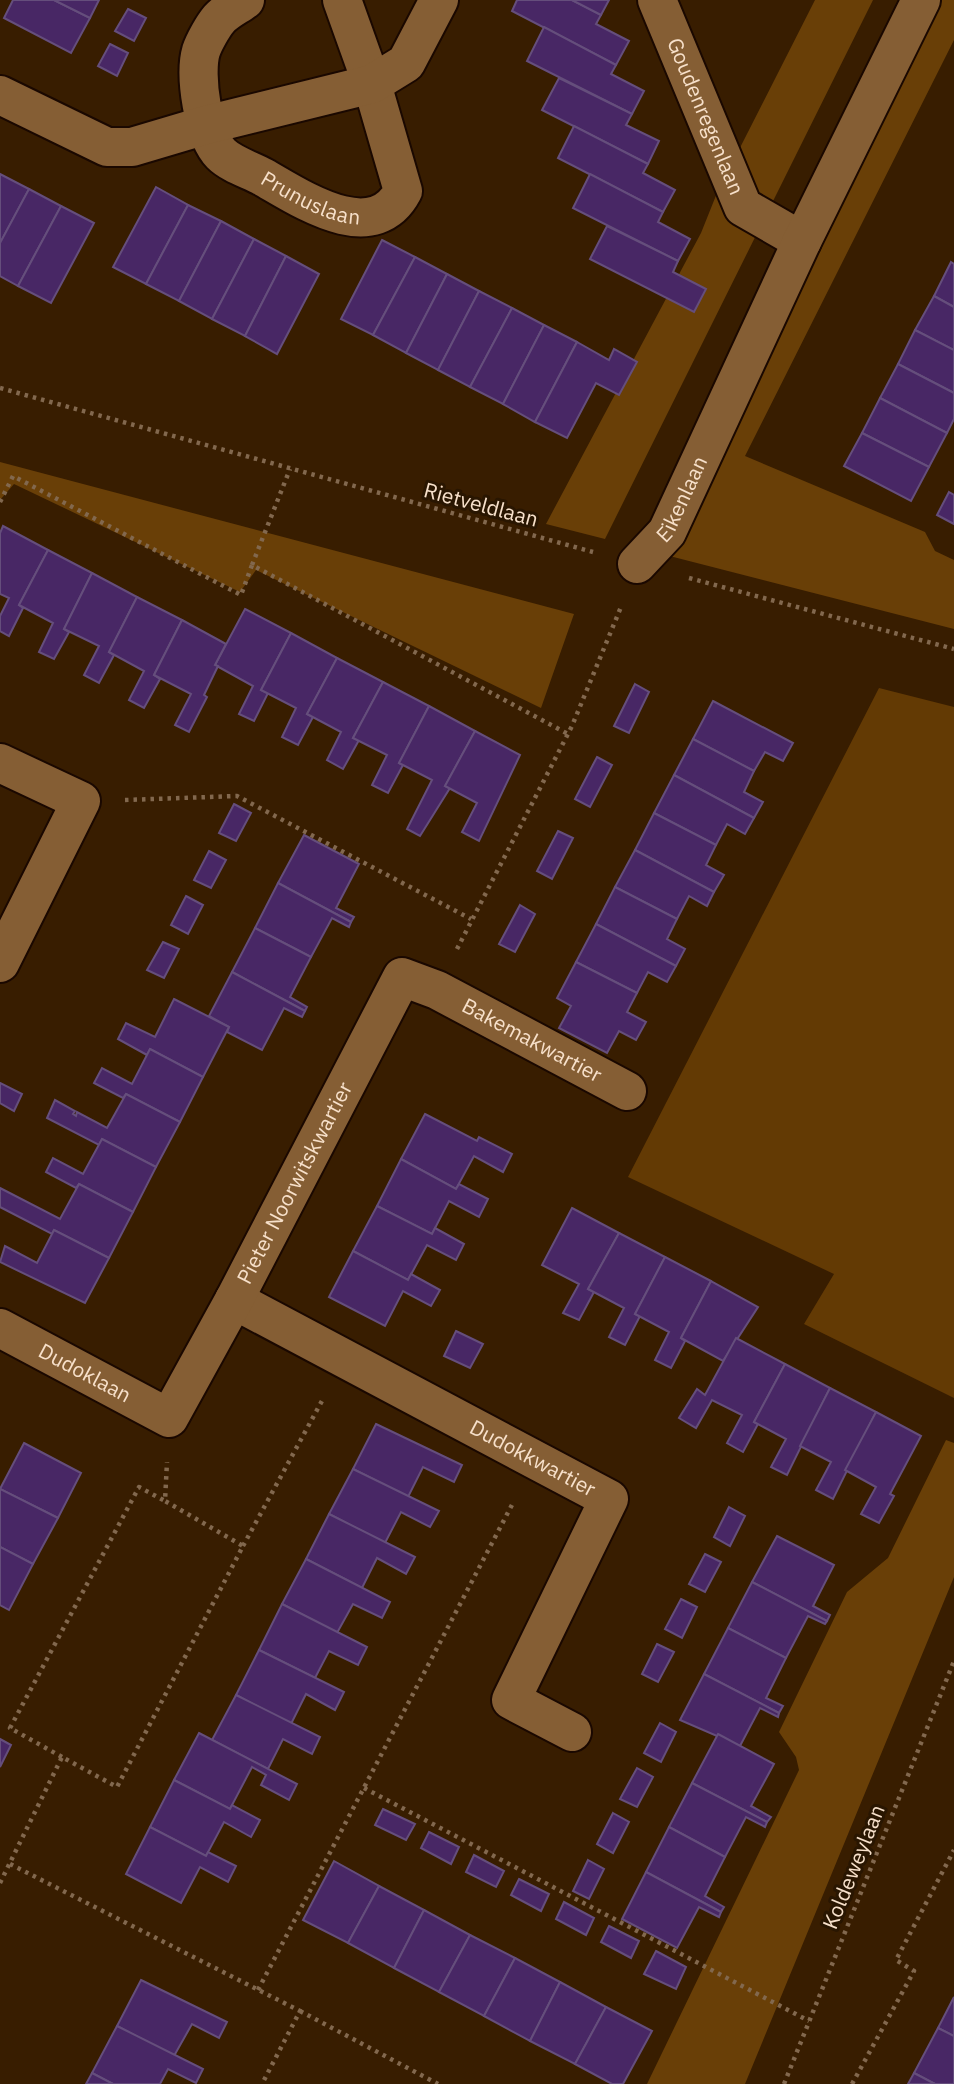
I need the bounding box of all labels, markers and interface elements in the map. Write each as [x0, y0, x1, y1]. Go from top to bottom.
street label: Goudenregenlaan [661, 33, 751, 199]
street label: Prunuslaan [256, 164, 362, 231]
street label: Eikenlaan [649, 451, 713, 548]
street label: Rietveldlaan [421, 475, 542, 533]
street label: Bakemakwartier [457, 991, 607, 1088]
street label: Pieter Noorwitskwartier [230, 1076, 358, 1288]
street label: Dudoklaan [34, 1336, 136, 1408]
street label: Dudokkwartier [465, 1413, 601, 1503]
street label: Koldeweylaan [815, 1800, 891, 1933]

